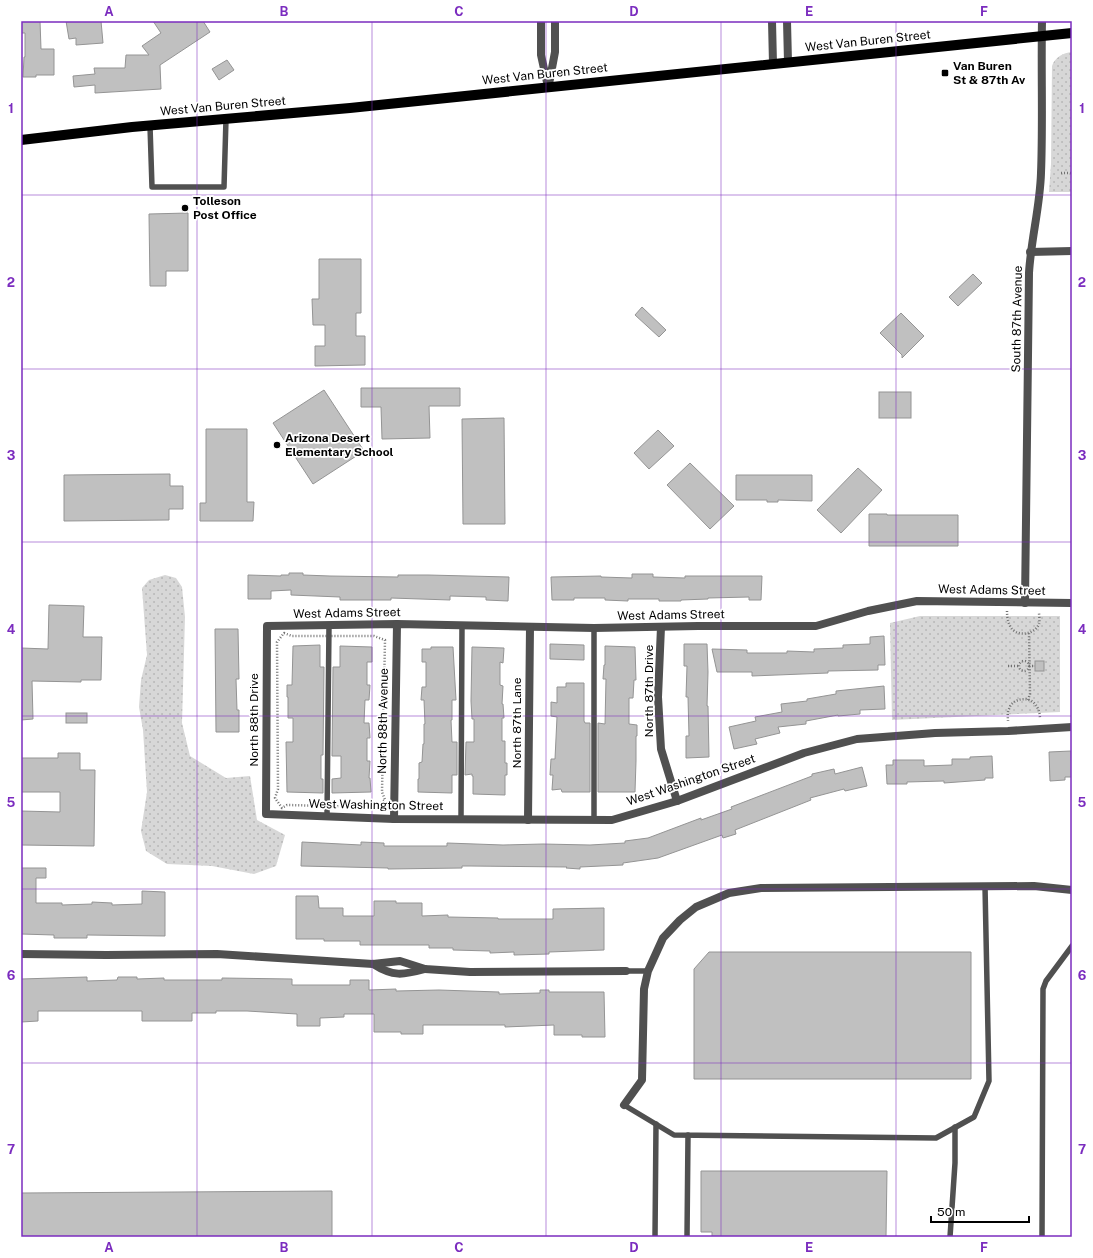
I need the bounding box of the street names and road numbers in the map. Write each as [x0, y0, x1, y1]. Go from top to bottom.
street label: West Van Buren Street [804, 27, 932, 55]
street label: West Van Buren Street [481, 60, 609, 88]
street label: West Van Buren Street [159, 93, 287, 118]
street label: South 87th Avenue [1009, 265, 1025, 372]
street label: West Adams Street [938, 582, 1046, 598]
street label: West Adams Street [293, 605, 401, 621]
street label: West Adams Street [617, 607, 725, 623]
street label: North 87th Drive [642, 644, 656, 737]
street label: North 88th Avenue [375, 668, 391, 774]
street label: North 88th Drive [247, 673, 261, 767]
street label: North 87th Lane [510, 677, 524, 769]
street label: West Washington Street [625, 751, 757, 809]
street label: West Washington Street [308, 797, 444, 813]

